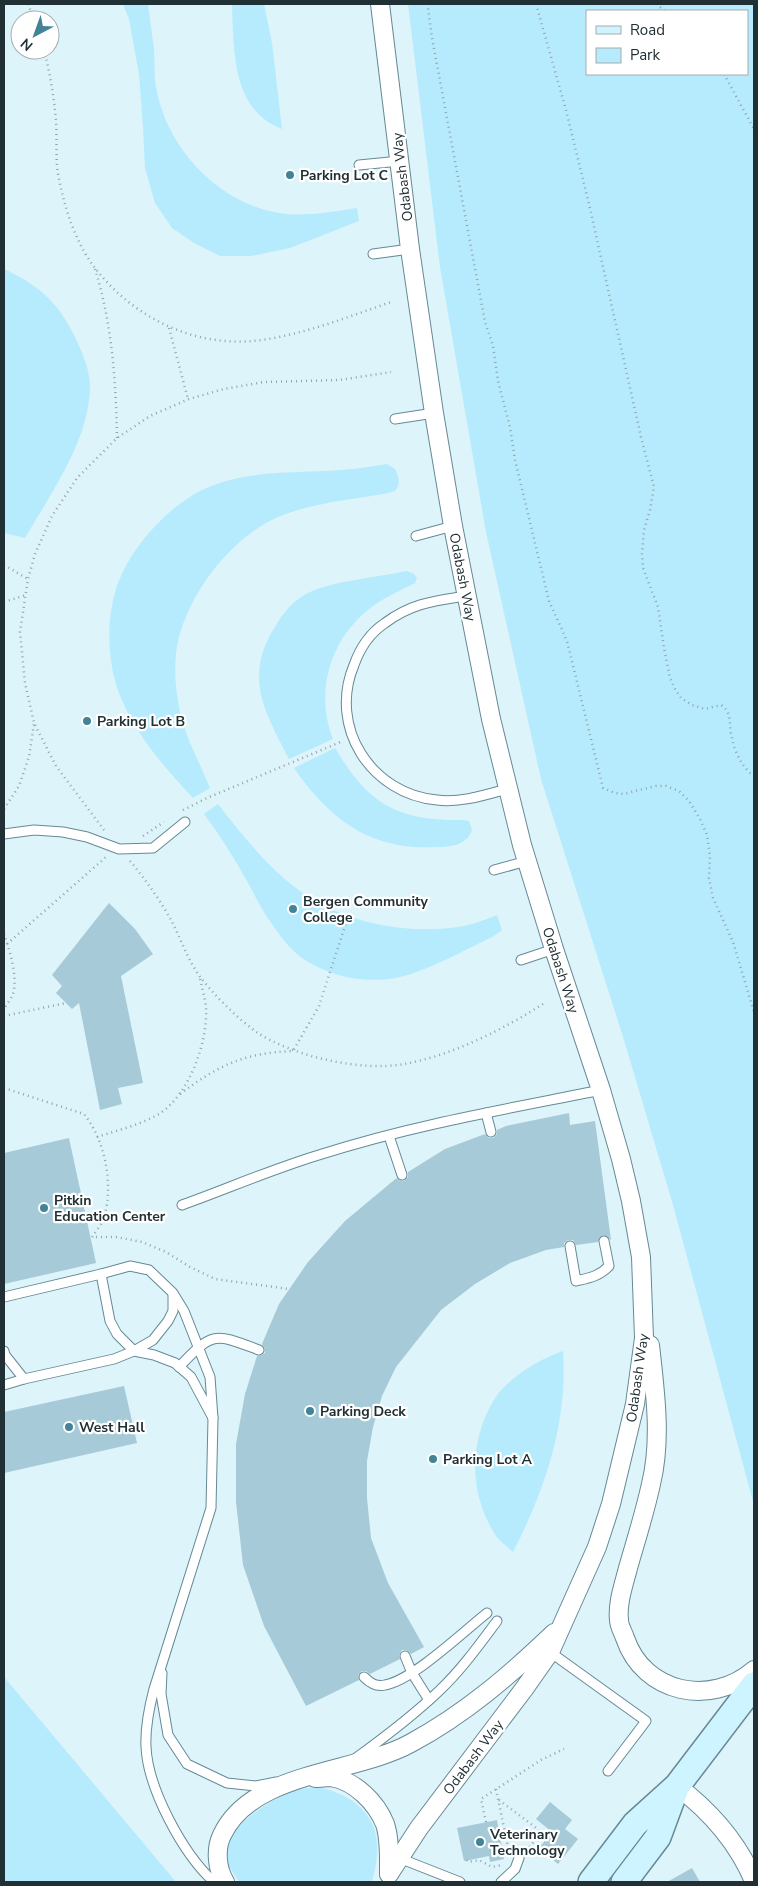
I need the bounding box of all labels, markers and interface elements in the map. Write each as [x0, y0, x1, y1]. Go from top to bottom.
north arrow [10, 10, 60, 60]
legend [586, 10, 748, 75]
text: Road [630, 20, 665, 40]
text: N [17, 34, 37, 55]
text: Park [630, 45, 660, 65]
street label: Odabash Way [388, 131, 417, 222]
place label: Parking Lot C [300, 166, 388, 185]
marker: Parking Lot C [284, 169, 296, 181]
street label: Odabash Way [445, 531, 481, 624]
place label: Parking Lot B [97, 712, 185, 731]
marker: Parking Lot B [81, 715, 93, 727]
place label: Bergen Community College [303, 892, 429, 927]
marker: Bergen Community College [287, 903, 299, 915]
street label: Odabash Way [538, 925, 584, 1016]
place label: Pitkin Education Center [54, 1191, 166, 1226]
marker: Pitkin Education Center [38, 1202, 50, 1214]
street label: Odabash Way [622, 1332, 653, 1424]
place label: Parking Deck [320, 1402, 406, 1421]
marker: Parking Deck [304, 1405, 316, 1417]
place label: West Hall [79, 1418, 145, 1437]
marker: West Hall [63, 1421, 75, 1433]
place label: Parking Lot A [443, 1450, 532, 1469]
marker: Parking Lot A [427, 1453, 439, 1465]
street label: Odabash Way [439, 1715, 508, 1799]
place label: Veterinary Technology [489, 1825, 565, 1860]
marker: Veterinary Technology [474, 1836, 486, 1848]

